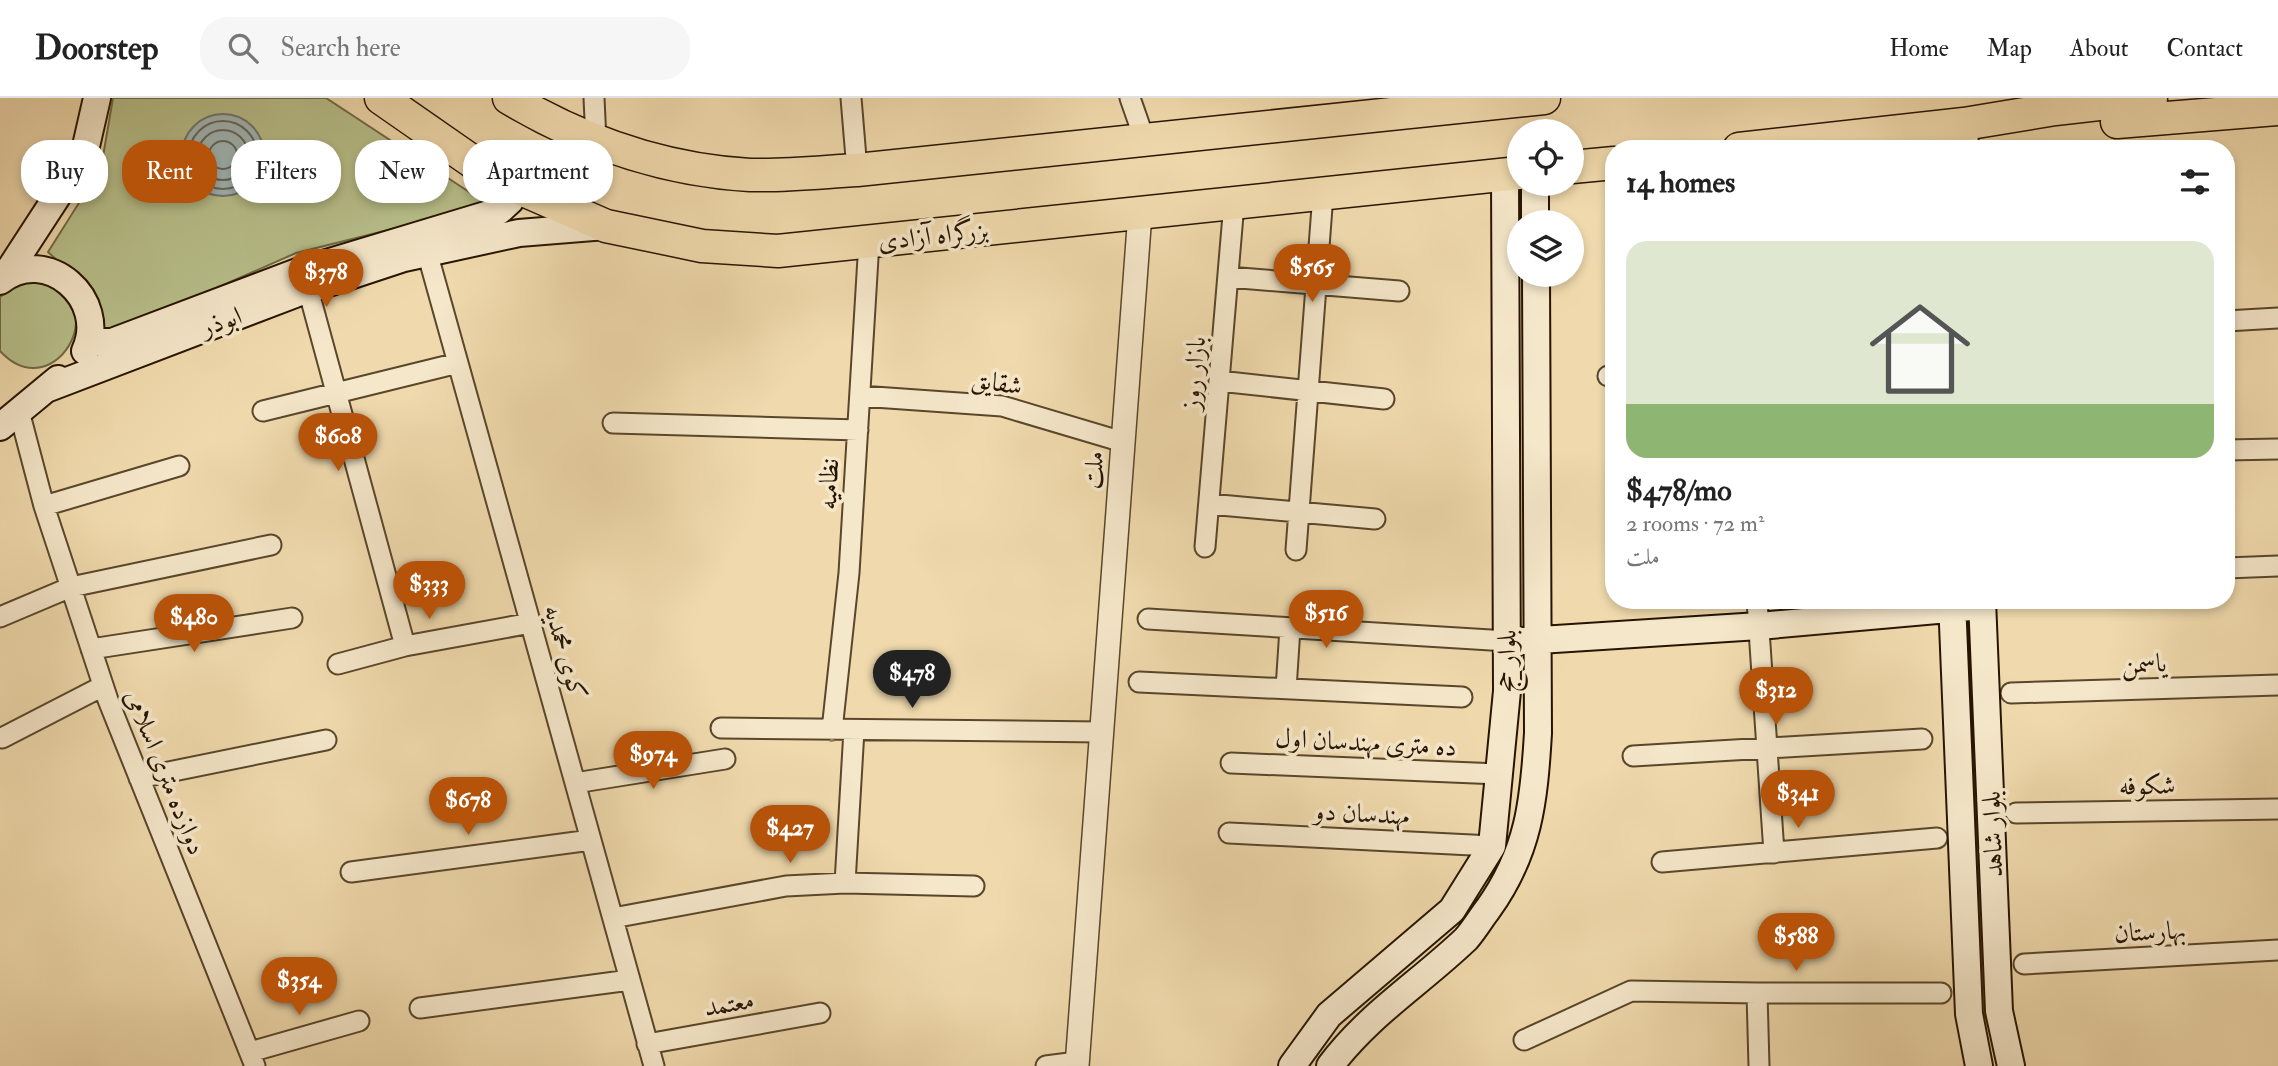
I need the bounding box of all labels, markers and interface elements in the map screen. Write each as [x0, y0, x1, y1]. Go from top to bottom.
search box [200, 17, 690, 80]
text: Doorstep [35, 28, 158, 69]
icon: search [224, 29, 262, 67]
text: Search here [280, 32, 401, 64]
text: Home [1889, 33, 1949, 64]
text: Map [1987, 33, 2032, 64]
text: About [2070, 33, 2129, 64]
text: Contact [2167, 33, 2243, 64]
map controls [1507, 119, 1584, 287]
button: locate [1507, 119, 1584, 196]
chip: Buy [21, 140, 108, 203]
chip: Rent [122, 140, 217, 203]
chip: Filters [231, 140, 341, 203]
chip: New [355, 140, 449, 203]
chip: Apartment [463, 140, 613, 203]
icon: filters [2176, 163, 2214, 201]
text: 14 homes [1626, 164, 1735, 201]
button: layers [1507, 210, 1584, 287]
street label: بزرگراه آزادی [876, 212, 990, 258]
pin: $565 [1271, 244, 1353, 304]
pin: $378 [285, 250, 367, 309]
text: $565 [1290, 252, 1334, 281]
text: $378 [304, 257, 348, 286]
icon: home [1857, 286, 1983, 412]
street label: ابوذر [193, 300, 246, 345]
street label: بازار روز [1175, 335, 1213, 414]
street label: شقایق [969, 363, 1025, 403]
pin: $608 [297, 414, 379, 473]
text: $608 [314, 421, 362, 450]
street label: ملت [1077, 450, 1111, 490]
street label: نظامیه [812, 457, 846, 511]
text: $478/mo [1626, 472, 1732, 509]
text: 2 rooms · 72 m² [1626, 509, 1764, 538]
text: ملت [1626, 542, 1660, 571]
pin: $333 [388, 561, 470, 621]
text: $333 [409, 569, 449, 598]
pin: $516 [1285, 590, 1367, 650]
pin: $480 [153, 594, 235, 654]
text: $516 [1305, 598, 1347, 627]
street label: کوی محمدیه [536, 601, 594, 704]
text: $480 [170, 602, 218, 631]
street label: بلوار حج [1490, 629, 1529, 693]
street label: یاسمن [2121, 647, 2169, 682]
pin: $478 [871, 650, 953, 710]
text: $478 [889, 658, 935, 687]
pin: $312 [1735, 668, 1817, 727]
text: $312 [1755, 675, 1797, 704]
street label: دوازده متری اسلامی [117, 685, 213, 860]
street label: ده متری مهندسان اول [1274, 722, 1457, 764]
pin: $974 [612, 732, 694, 791]
text: $974 [629, 739, 677, 768]
pin: $341 [1757, 770, 1839, 830]
street label: شکوفه [2118, 770, 2176, 802]
pin: $678 [427, 778, 509, 837]
text: $341 [1777, 778, 1819, 807]
text: $678 [445, 785, 491, 814]
street label: بلوار شاهد [1976, 790, 2010, 878]
street label: مهندسان دو [1310, 795, 1411, 832]
pin: $427 [749, 806, 831, 865]
text: $427 [766, 813, 814, 842]
pin: $588 [1755, 914, 1837, 973]
street label: بهارستان [2113, 914, 2187, 950]
text: $588 [1774, 921, 1818, 950]
pin: $354 [258, 958, 340, 1017]
text: $354 [277, 965, 321, 994]
street label: معتمد [702, 984, 757, 1024]

